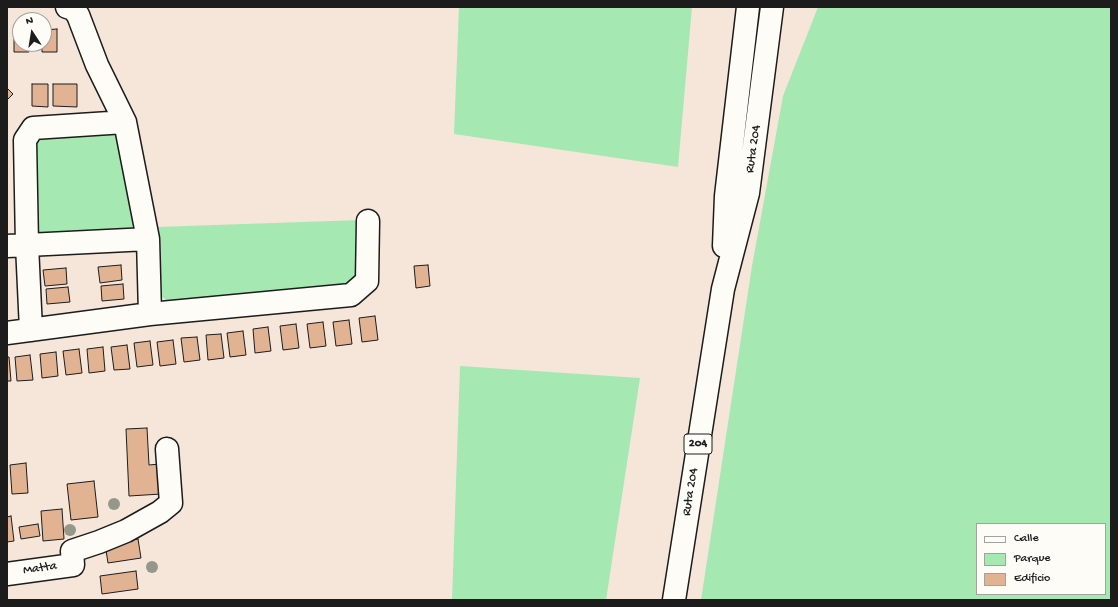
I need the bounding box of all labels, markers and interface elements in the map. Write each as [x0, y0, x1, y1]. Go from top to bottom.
north arrow [12, 12, 52, 52]
text: N [25, 15, 34, 28]
street label: Ruta 204 [743, 124, 765, 174]
road number: 204 [684, 434, 712, 454]
street label: Ruta 204 [680, 467, 702, 517]
legend [976, 523, 1106, 595]
text: Calle [1014, 532, 1039, 546]
text: Parque [1014, 552, 1051, 566]
street label: Matta [22, 559, 58, 579]
text: Edificio [1014, 572, 1050, 586]

